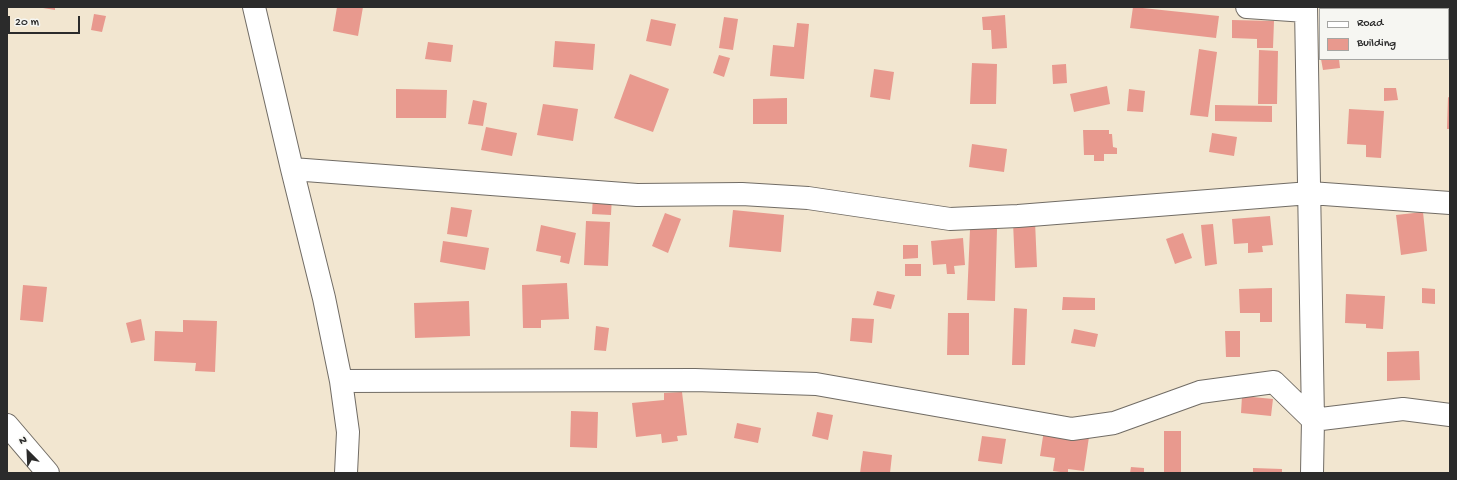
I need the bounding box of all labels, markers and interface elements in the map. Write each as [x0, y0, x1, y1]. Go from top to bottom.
scale bar [10, 8, 82, 34]
legend [1319, 8, 1449, 60]
text: 20 m [15, 16, 39, 30]
text: Road [1357, 17, 1383, 31]
text: Building [1357, 37, 1396, 51]
north arrow [8, 432, 48, 472]
text: N [17, 434, 29, 448]

